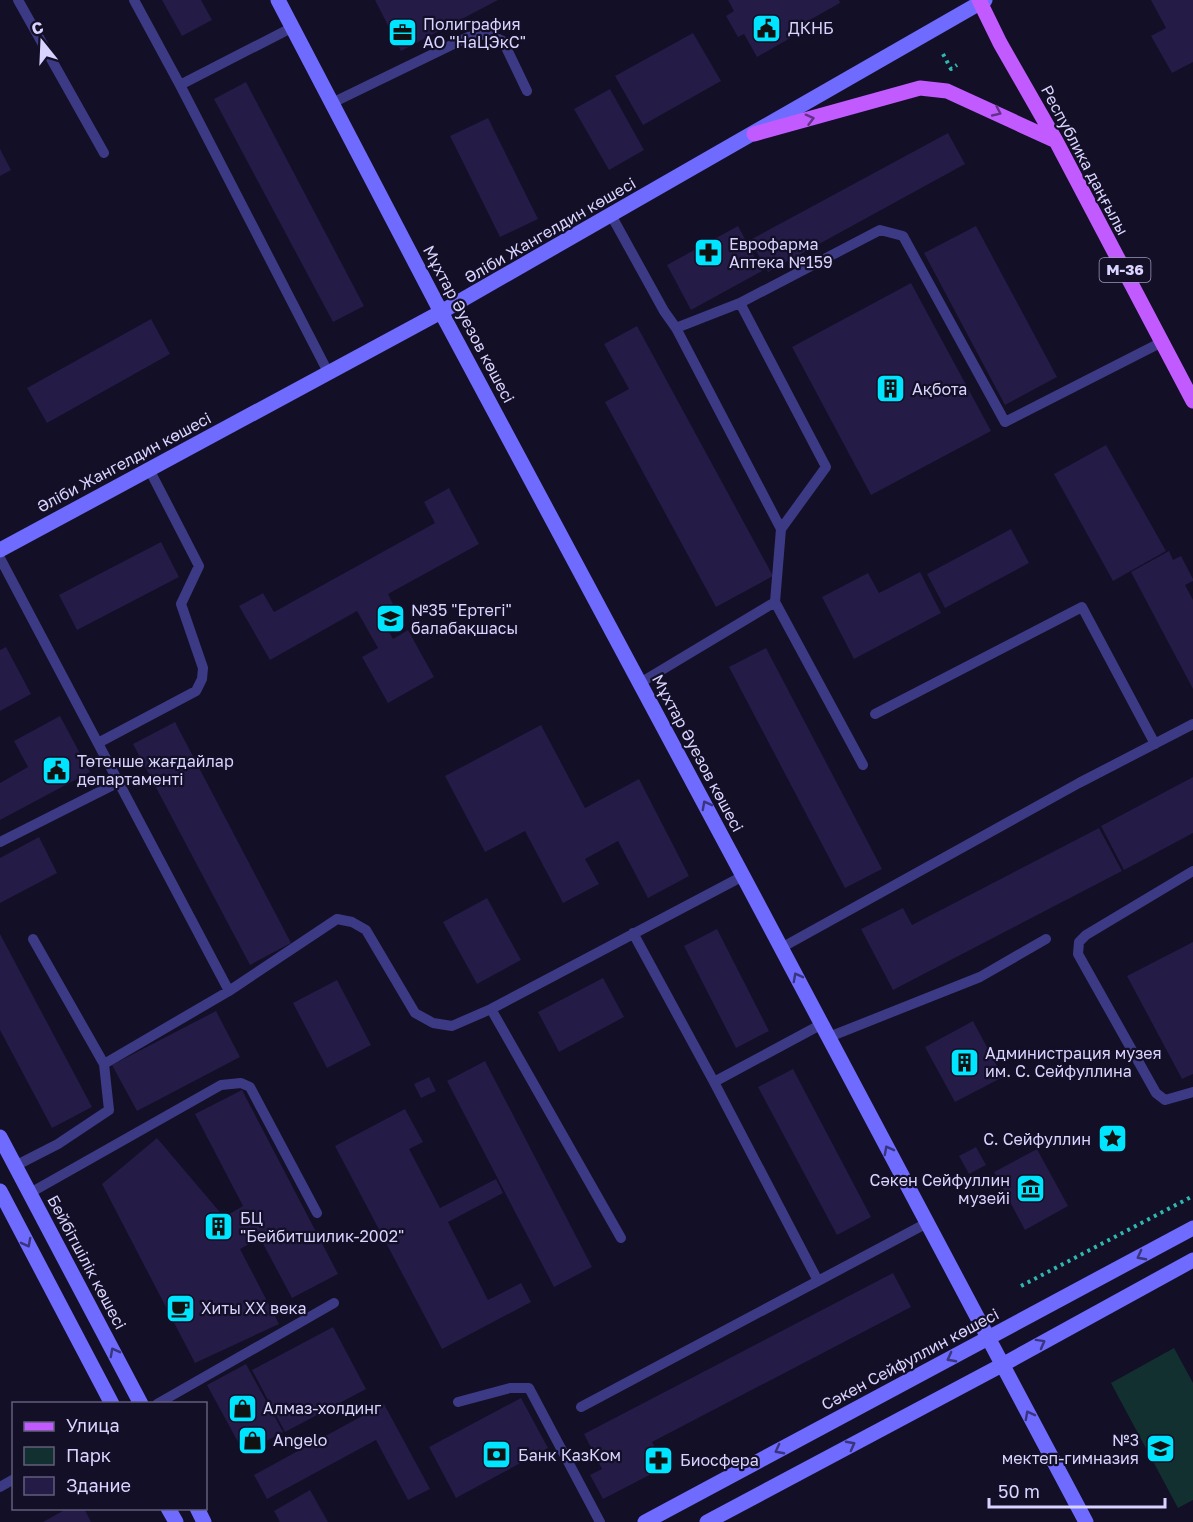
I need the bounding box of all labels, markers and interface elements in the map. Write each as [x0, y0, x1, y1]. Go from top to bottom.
north arrow [12, 12, 72, 72]
public building icon: ДКНБ [751, 12, 783, 44]
place label: Полиграфия АО "НаЦЭкС" [423, 14, 526, 52]
text: С [29, 16, 46, 39]
office icon: Полиграфия АО "НаЦЭкС" [386, 17, 418, 49]
place label: ДКНБ [788, 18, 834, 38]
street label: Республика даңғылы [1037, 82, 1133, 238]
one-way arrow [990, 104, 1001, 116]
one-way arrow [805, 113, 815, 126]
street label: Әліби Жангелдин көшесі [461, 173, 639, 287]
place label: Еврофарма Аптека №159 [729, 234, 833, 272]
pharmacy icon: Еврофарма Аптека №159 [692, 237, 724, 269]
street label: Мұхтар Әуезов көшесі [419, 242, 519, 406]
road number: M-36 [1100, 258, 1150, 282]
building icon: Ақбота [875, 373, 907, 405]
place label: Ақбота [912, 379, 967, 399]
street label: Әліби Жангелдин көшесі [34, 408, 214, 516]
place label: №35 "Ертегі" балабақшасы [411, 600, 518, 638]
school or university icon: №35 "Ертегі" балабақшасы [374, 603, 406, 635]
street label: Мұхтар Әуезов көшесі [648, 671, 748, 835]
place label: Төтенше жағдайлар департаменті [77, 751, 234, 789]
public building icon: Төтенше жағдайлар департаменті [40, 754, 72, 786]
one-way arrow [702, 801, 713, 811]
one-way arrow [793, 973, 804, 984]
place label: Администрация музея им. С. Сейфуллина [985, 1043, 1162, 1081]
building icon: Администрация музея им. С. Сейфуллина [948, 1046, 980, 1078]
place icon: С. Сейфуллин [1096, 1123, 1128, 1155]
place label: С. Сейфуллин [983, 1129, 1091, 1149]
one-way arrow [884, 1145, 896, 1156]
place label: Сәкен Сейфуллин музейі [870, 1170, 1010, 1208]
museum icon: Сәкен Сейфуллин музейі [1015, 1173, 1047, 1205]
street label: Бейбітшілік көшесі [43, 1191, 131, 1333]
place label: БЦ "Бейбитшилик-2002" [240, 1208, 404, 1246]
building icon: БЦ "Бейбитшилик-2002" [203, 1211, 235, 1243]
one-way arrow [20, 1236, 31, 1247]
one-way arrow [1137, 1249, 1148, 1260]
cafe icon: Хиты ХХ века [164, 1292, 196, 1324]
place label: Хиты ХХ века [201, 1298, 307, 1318]
street label: Сәкен Сейфуллин көшесі [818, 1304, 1002, 1414]
one-way arrow [1035, 1339, 1045, 1350]
one-way arrow [110, 1348, 121, 1358]
one-way arrow [947, 1351, 957, 1362]
shop icon: Алмаз-холдинг [226, 1392, 258, 1424]
place label: Алмаз-холдинг [263, 1398, 382, 1418]
legend [12, 1402, 207, 1510]
one-way arrow [1025, 1410, 1036, 1421]
text: Улица [66, 1414, 120, 1436]
shop icon: Angelo [236, 1424, 268, 1456]
place label: Angelo [273, 1430, 327, 1450]
place label: №3 мектеп-гимназия [1002, 1430, 1139, 1468]
school or university icon: №3 мектеп-гимназия [1144, 1433, 1176, 1465]
bank icon: Банк КазКом [481, 1439, 513, 1471]
one-way arrow [845, 1441, 855, 1452]
one-way arrow [775, 1443, 785, 1454]
text: Парк [66, 1444, 111, 1466]
pharmacy icon: Биосфера [643, 1444, 675, 1476]
place label: Банк КазКом [518, 1445, 621, 1465]
place label: Биосфера [680, 1450, 759, 1470]
scale bar [989, 1471, 1164, 1509]
text: Здание [66, 1474, 131, 1496]
text: 50 m [998, 1480, 1040, 1502]

